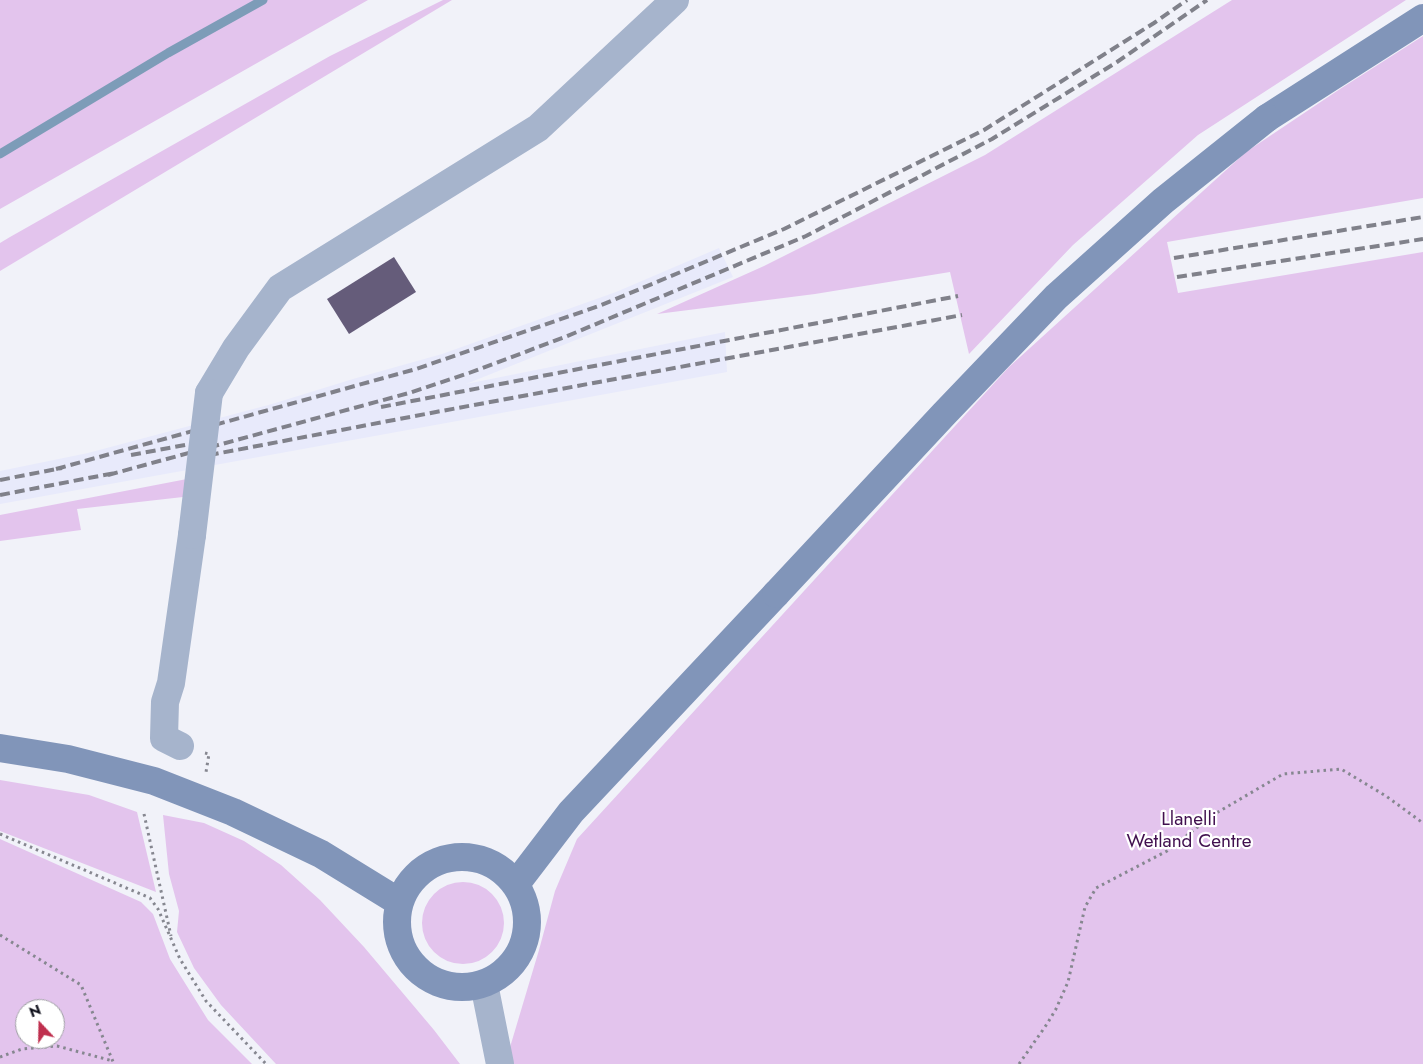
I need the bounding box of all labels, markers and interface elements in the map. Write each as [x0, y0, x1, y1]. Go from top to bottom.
park label: Llanelli Wetland Centre [1126, 809, 1252, 853]
north arrow [15, 999, 65, 1049]
text: N [26, 1000, 44, 1022]

